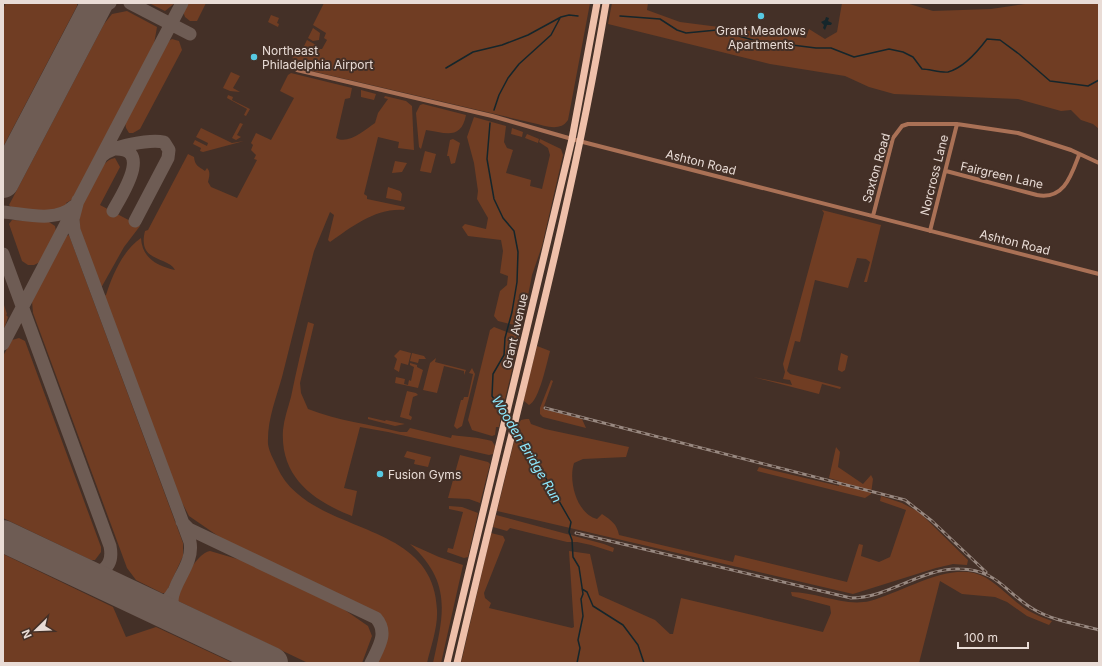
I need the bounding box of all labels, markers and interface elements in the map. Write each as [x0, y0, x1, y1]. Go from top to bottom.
marker: Grant Meadows Apartments [756, 11, 766, 21]
place label: Grant Meadows Apartments [716, 23, 806, 52]
place label: Northeast Philadelphia Airport [262, 43, 373, 72]
marker: Northeast Philadelphia Airport [249, 52, 259, 62]
street label: Saxton Road [859, 132, 893, 204]
street label: Norcross Lane [917, 133, 951, 217]
street label: Ashton Road [664, 146, 738, 178]
street label: Fairgreen Lane [959, 158, 1045, 192]
street label: Ashton Road [978, 226, 1052, 258]
street label: Grant Avenue [499, 292, 531, 370]
water label: Wooden Bridge Run [489, 393, 565, 506]
place label: Fusion Gyms [388, 467, 461, 482]
marker: Fusion Gyms [375, 469, 385, 479]
north arrow [16, 610, 56, 650]
scale bar [958, 624, 1028, 650]
text: N [19, 627, 35, 641]
text: 100 m [964, 630, 998, 645]

